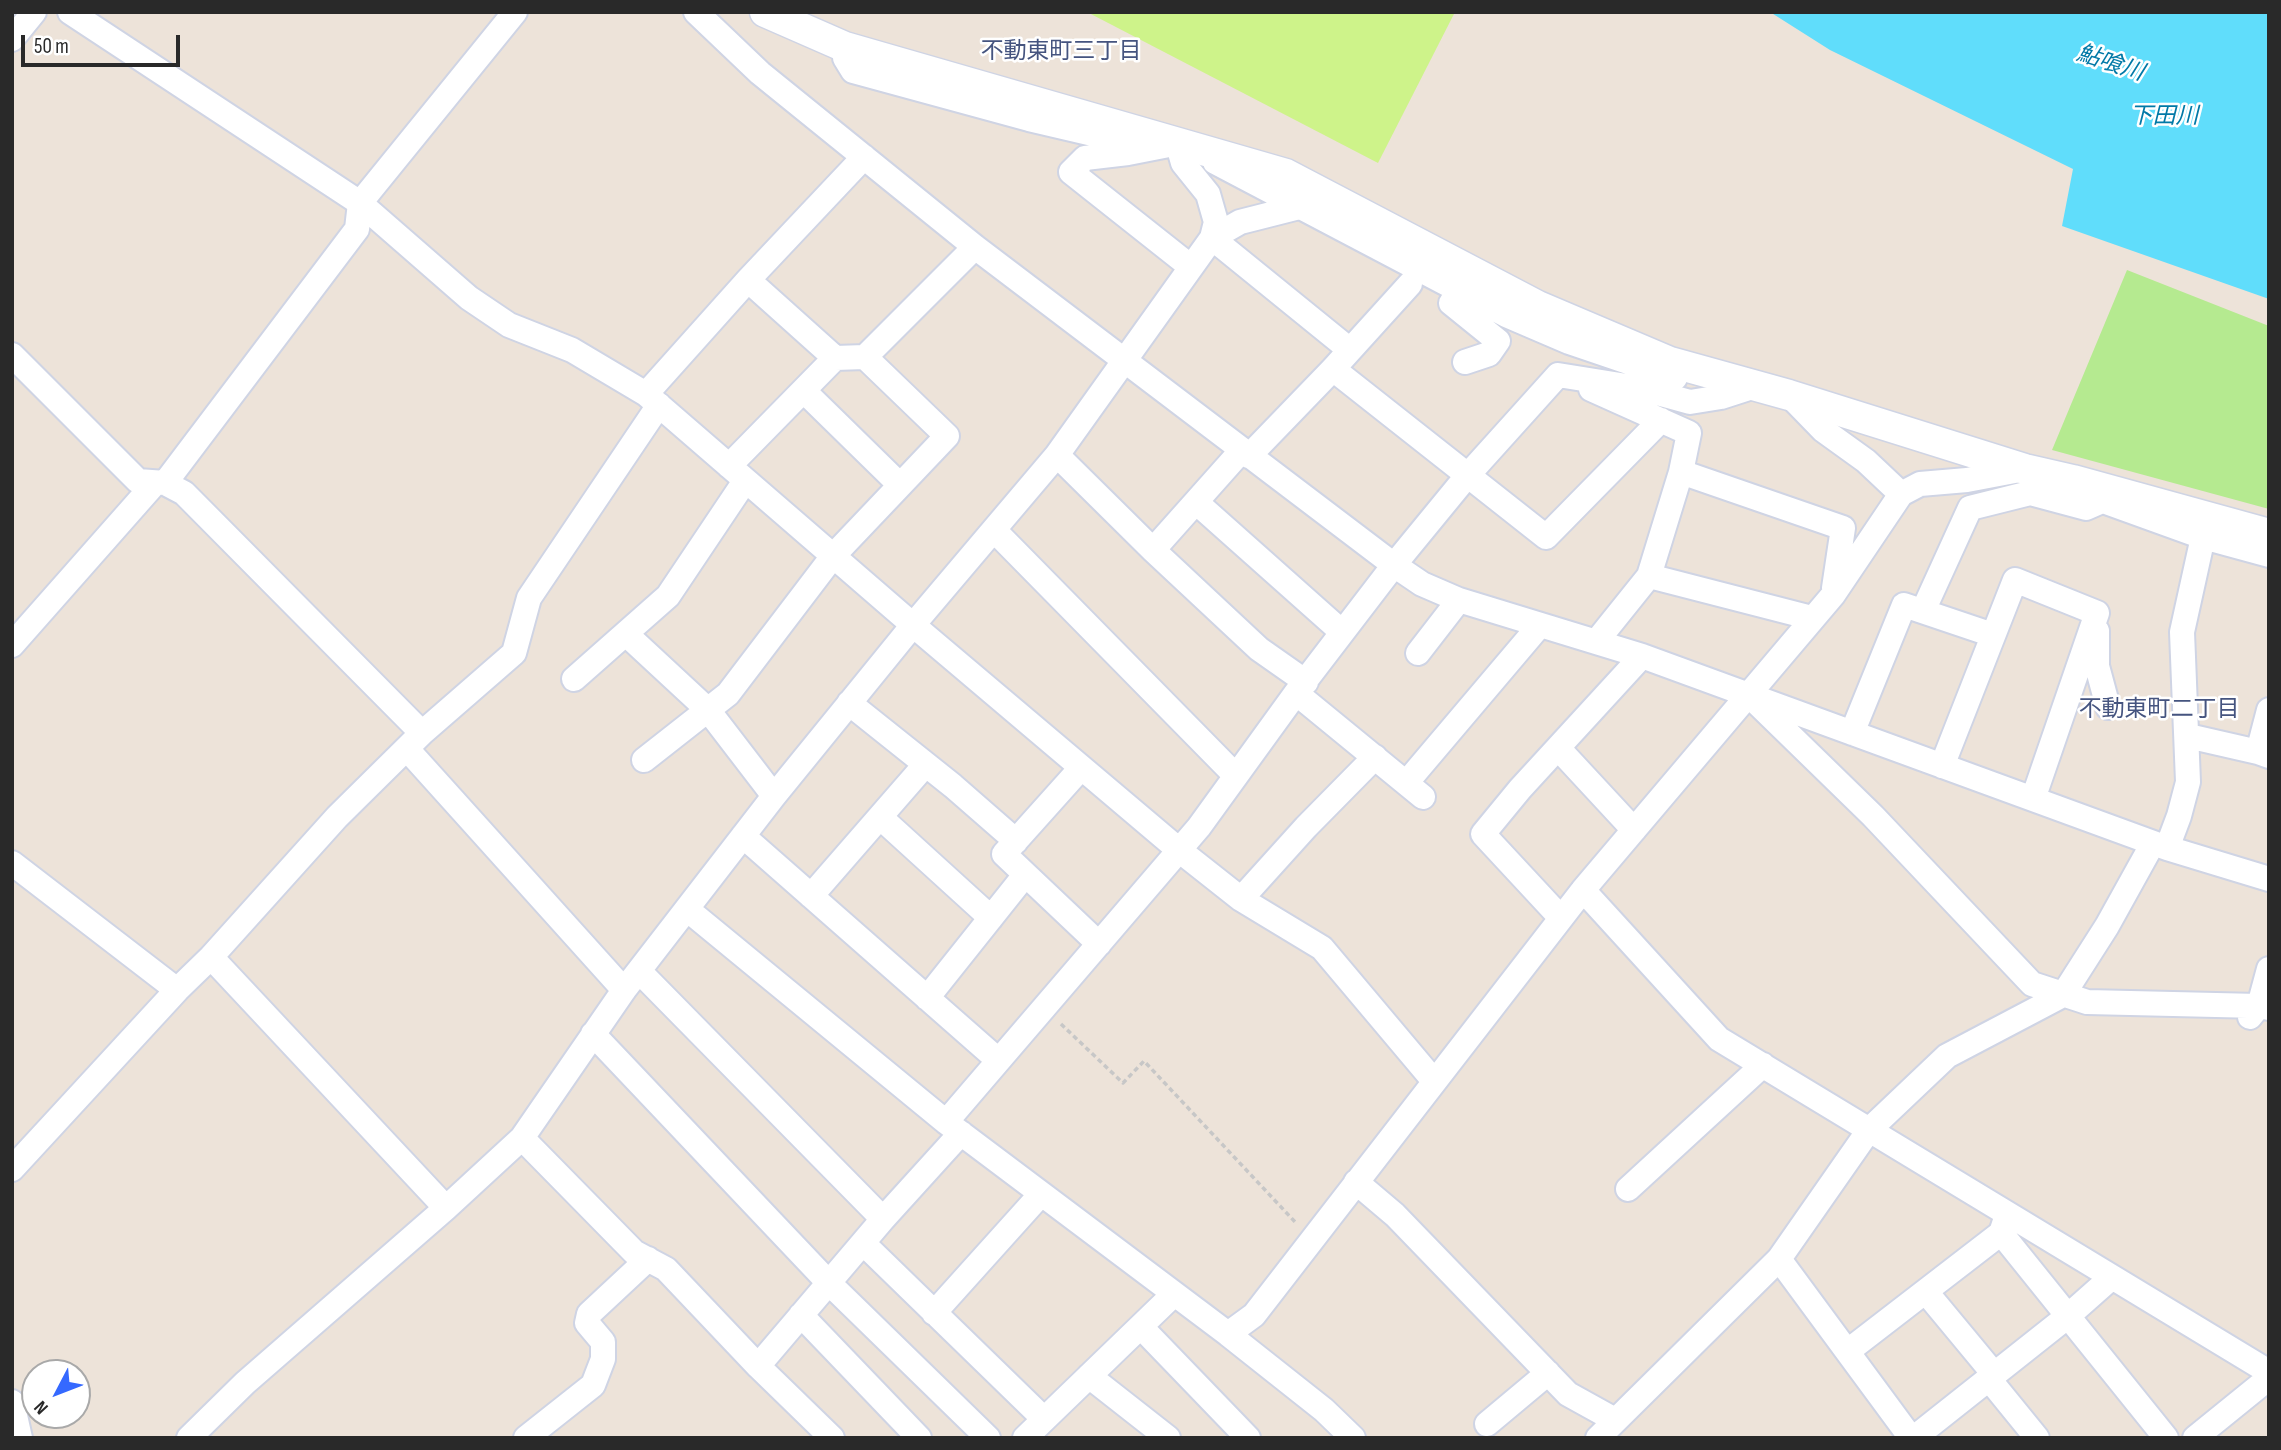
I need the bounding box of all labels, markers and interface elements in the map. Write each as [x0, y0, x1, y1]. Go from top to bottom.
scale bar [24, 21, 184, 65]
text: 50 m [34, 34, 69, 59]
district label: 不動東町三丁目 [981, 38, 1141, 66]
water label: 鮎喰川 [2073, 40, 2147, 88]
water label: 下田川 [2130, 103, 2198, 131]
district label: 不動東町二丁目 [2079, 696, 2239, 724]
north arrow [21, 1359, 91, 1429]
text: N [30, 1396, 53, 1419]

